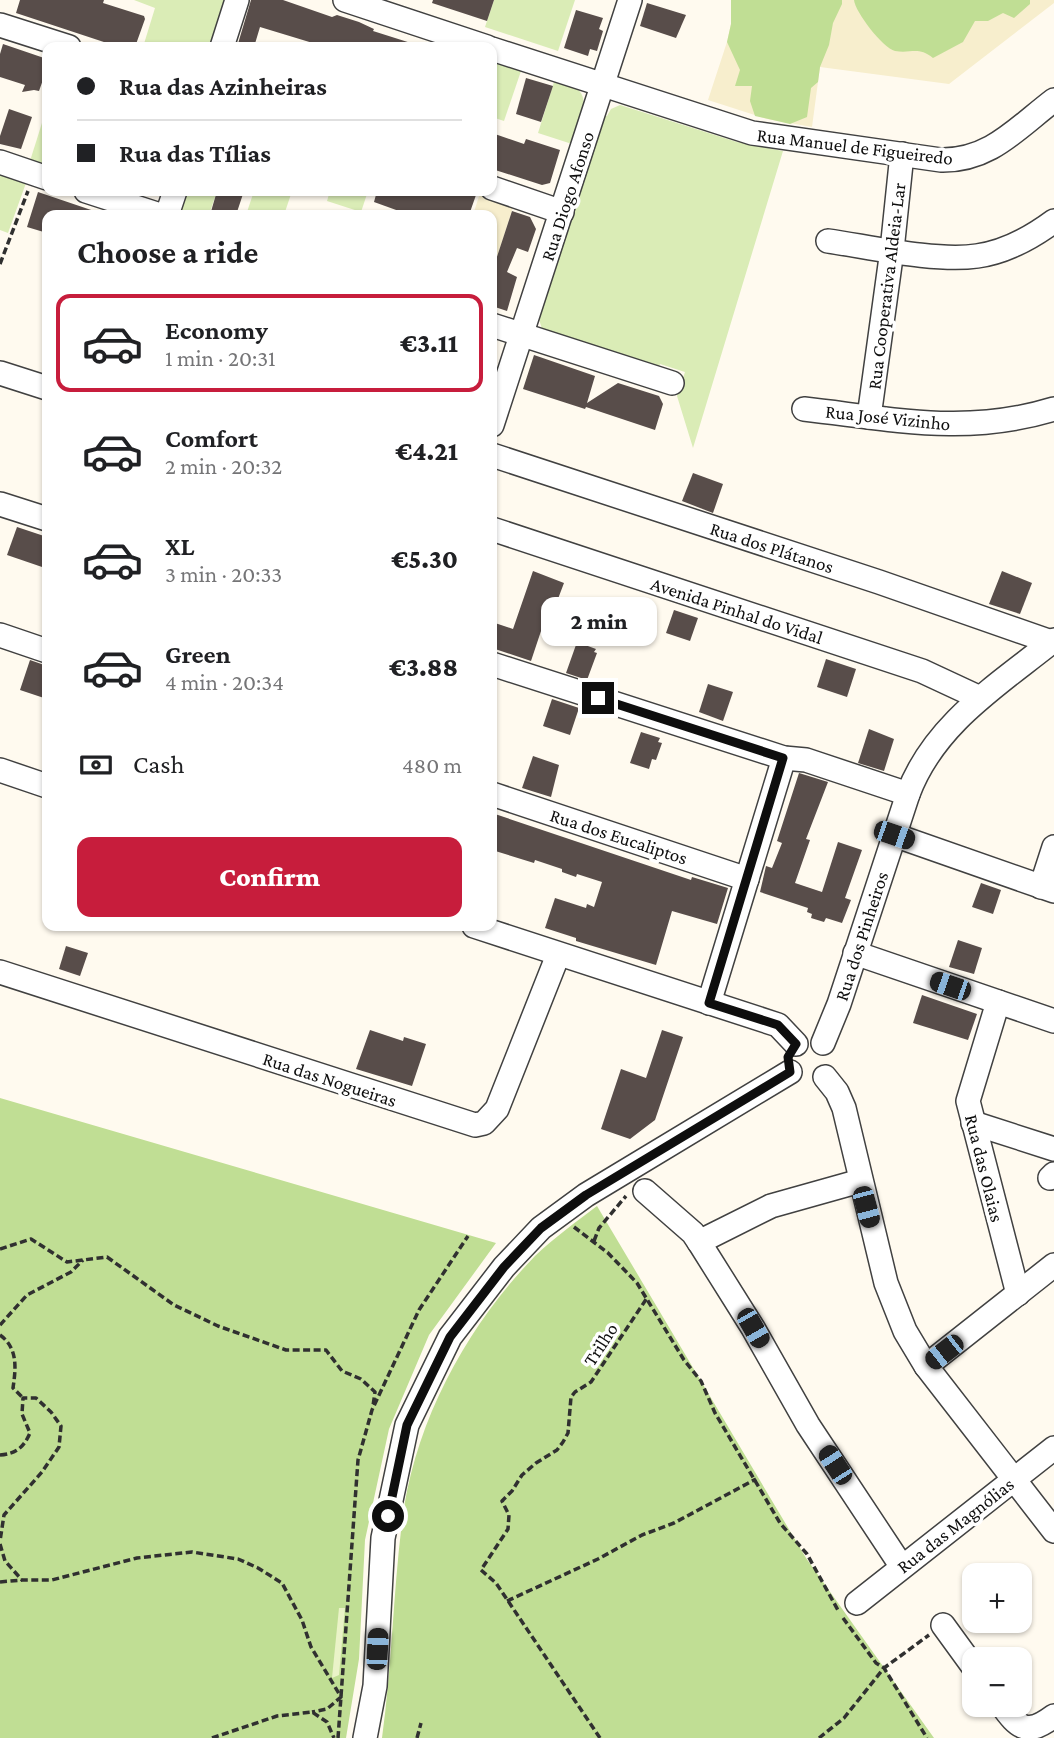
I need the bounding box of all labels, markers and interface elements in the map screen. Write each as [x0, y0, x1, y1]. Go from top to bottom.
text: Rua das Azinheiras [119, 72, 327, 101]
street label: Rua Manuel de Figueiredo [756, 124, 954, 169]
street label: Rua Diogo Afonso [537, 129, 598, 263]
text: Rua das Tílias [119, 139, 271, 168]
street label: Rua Cooperativa Aldeia-Lar [863, 181, 910, 391]
text: Choose a ride [77, 234, 258, 270]
icon: car [81, 312, 144, 375]
text: Economy [165, 316, 268, 345]
text: €3.11 [400, 329, 458, 358]
text: 1 min · 20:31 [165, 345, 276, 371]
street label: Rua José Vizinho [824, 400, 951, 435]
icon: car [81, 420, 144, 483]
text: Comfort [165, 424, 258, 453]
text: €4.21 [395, 437, 458, 466]
text: 2 min · 20:32 [165, 453, 282, 479]
street label: Rua dos Plátanos [707, 518, 836, 577]
icon: car [81, 528, 144, 591]
text: XL [165, 532, 194, 561]
text: €5.30 [391, 545, 458, 574]
text: 3 min · 20:33 [165, 561, 282, 587]
street label: Avenida Pinhal do Vidal [648, 573, 825, 648]
callout: 2 min [540, 596, 656, 646]
text: 2 min [571, 608, 627, 634]
icon: car [81, 636, 144, 699]
text: Green [165, 640, 231, 669]
text: €3.88 [389, 653, 458, 682]
text: 4 min · 20:34 [165, 669, 284, 695]
route end [582, 682, 614, 714]
icon: cash [77, 746, 115, 784]
text: Cash [133, 750, 184, 779]
text: 480 m [402, 752, 462, 778]
street label: Rua dos Eucaliptos [548, 804, 690, 869]
car [871, 818, 918, 852]
button: Confirm [77, 837, 462, 917]
street label: Rua dos Pinheiros [831, 869, 892, 1003]
car [927, 969, 974, 1003]
street label: Rua das Nogueiras [260, 1048, 399, 1111]
street label: Rua das Olaias [961, 1112, 1008, 1224]
car [851, 1184, 882, 1230]
car [734, 1305, 773, 1351]
street label: Trilho [579, 1319, 622, 1370]
car [921, 1331, 968, 1373]
car [815, 1442, 856, 1488]
street label: Rua das Magnólias [893, 1473, 1018, 1577]
route start [372, 1500, 404, 1532]
map controls [962, 1563, 1032, 1717]
button: + [962, 1563, 1032, 1633]
car [366, 1627, 389, 1671]
button: − [962, 1647, 1032, 1717]

